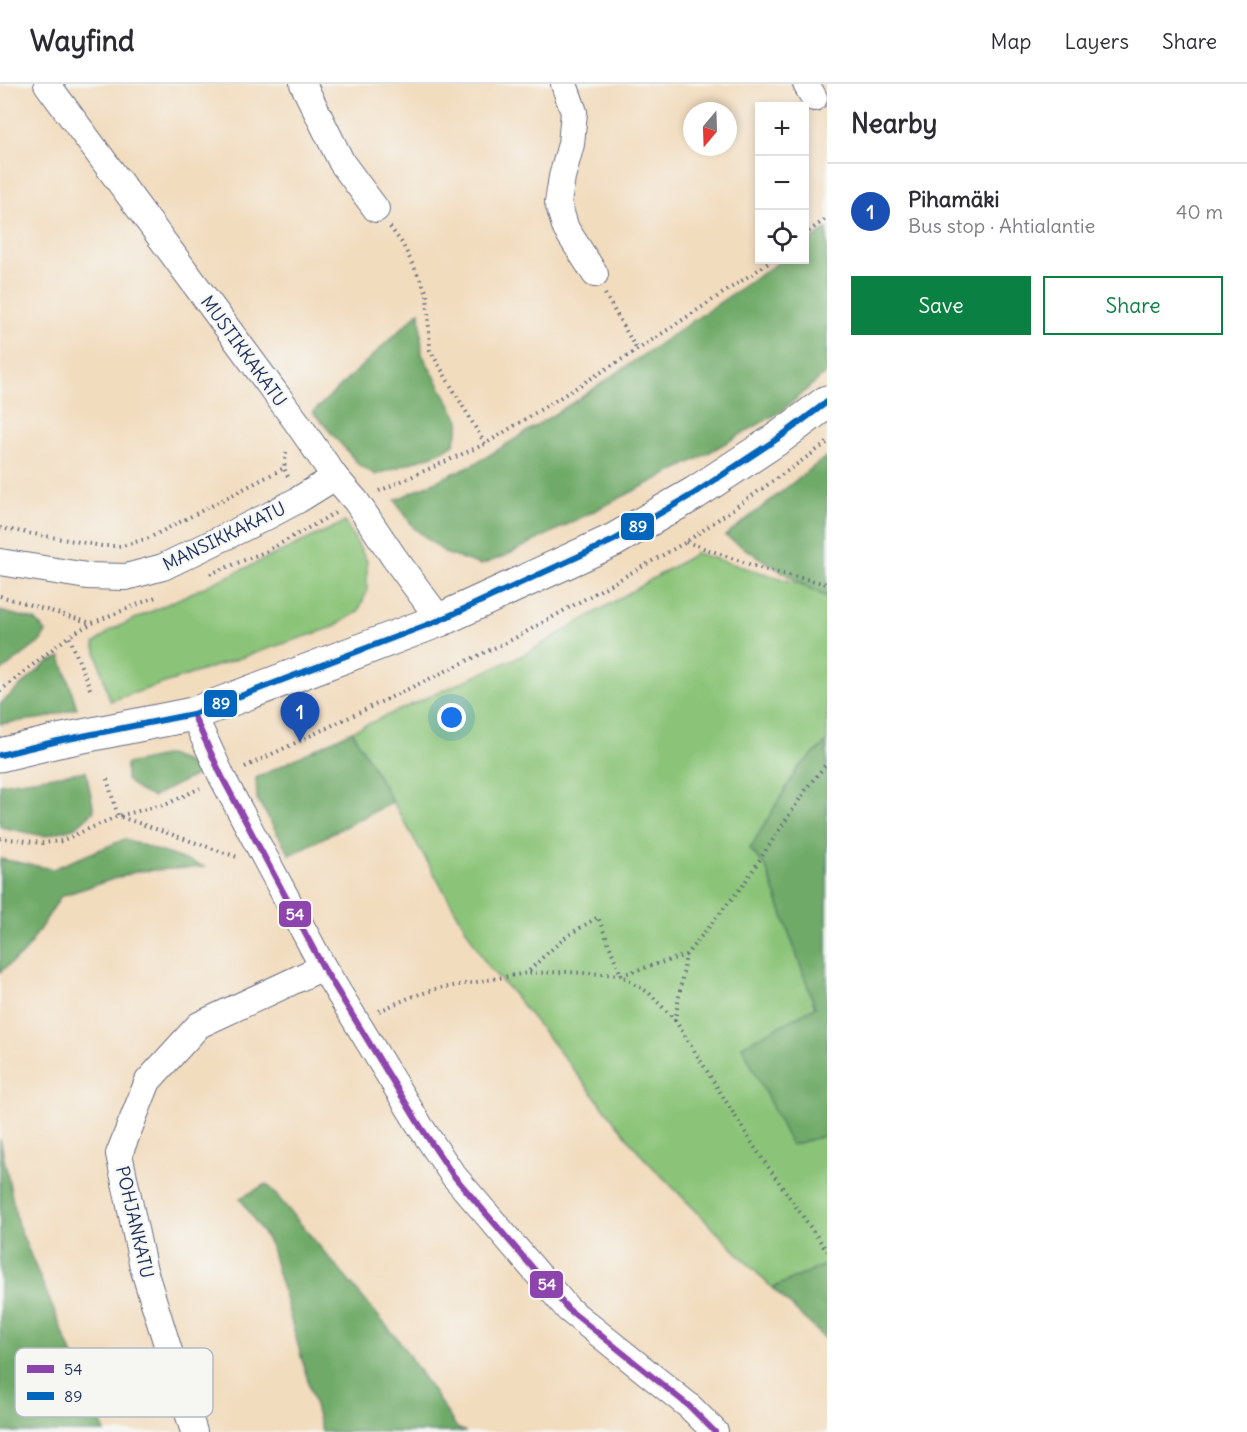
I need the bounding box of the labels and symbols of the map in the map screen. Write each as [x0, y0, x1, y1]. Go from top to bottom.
north arrow [683, 102, 737, 156]
street label: MUSTIKKAKATU [196, 291, 292, 411]
street label: MANSIKKAKATU [159, 496, 289, 576]
line badge: 89 [620, 512, 655, 541]
text: 89 [629, 516, 647, 536]
line badge: 89 [203, 689, 238, 718]
pin: 1 [280, 692, 320, 742]
text: 89 [212, 693, 230, 713]
your location [437, 703, 466, 732]
line badge: 54 [278, 900, 312, 928]
text: 54 [286, 904, 304, 924]
street label: POHJANKATU [111, 1164, 159, 1280]
line badge: 54 [529, 1270, 564, 1299]
text: 54 [538, 1274, 556, 1294]
legend [15, 1348, 213, 1417]
text: 54 [64, 1359, 82, 1379]
text: 89 [64, 1386, 82, 1406]

